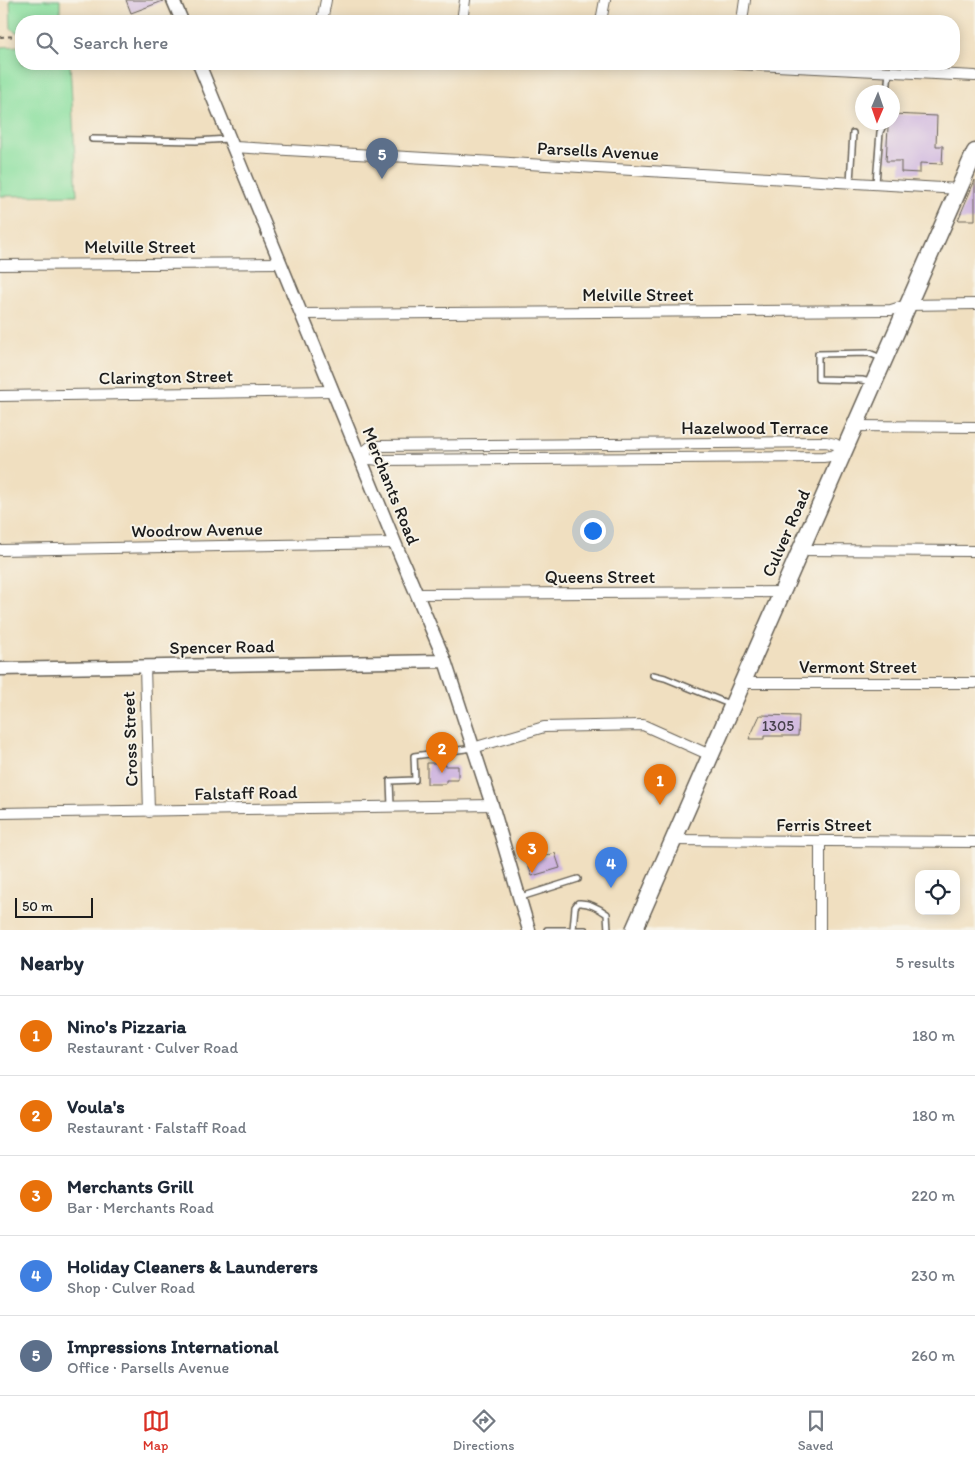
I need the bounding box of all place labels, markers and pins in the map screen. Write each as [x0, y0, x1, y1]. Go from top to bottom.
pin: 5 [366, 138, 398, 179]
pin: 2 [426, 732, 458, 773]
pin: 1 [644, 764, 676, 805]
pin: 3 [516, 832, 548, 873]
pin: 4 [595, 847, 627, 888]

